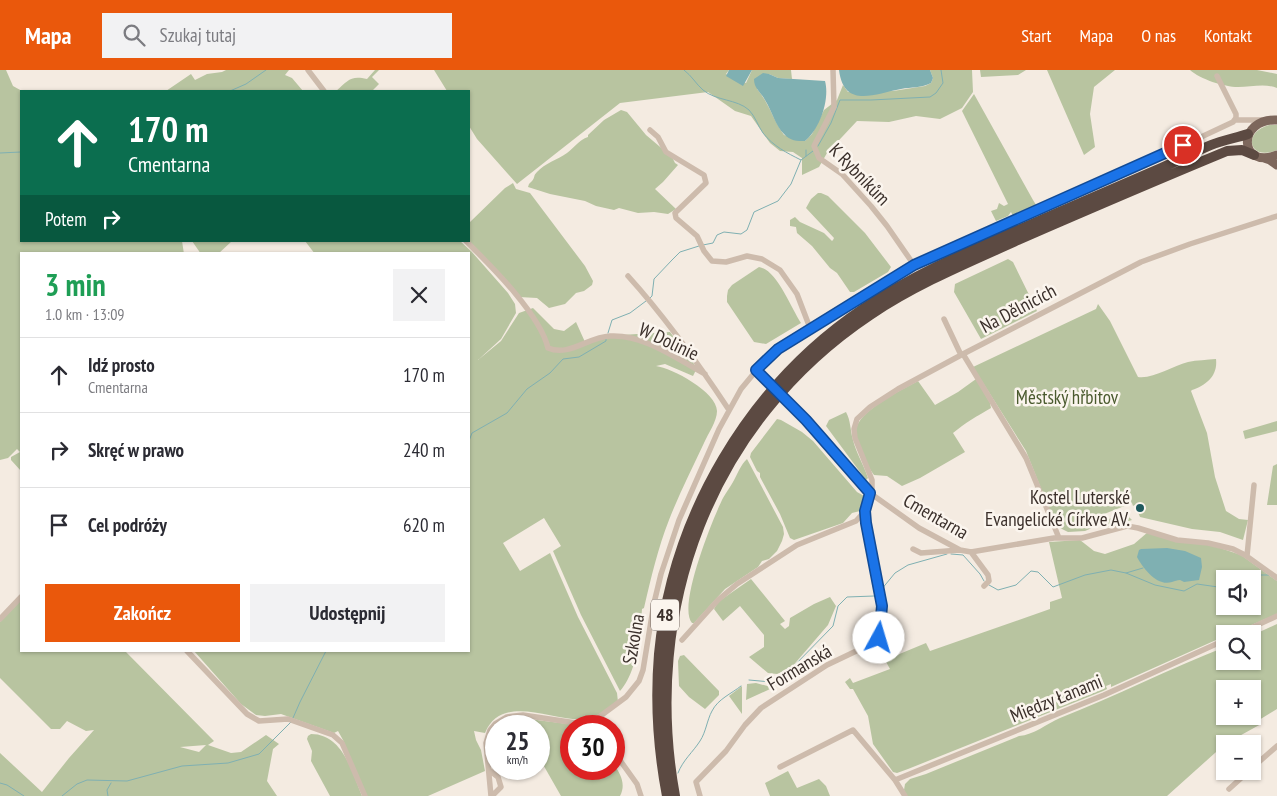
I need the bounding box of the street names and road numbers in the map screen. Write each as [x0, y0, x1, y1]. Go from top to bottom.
street label: K Rybníkům [824, 138, 896, 210]
street label: Na Dělnicích [976, 278, 1060, 338]
street label: W Dolinie [635, 317, 703, 365]
street label: Cmentarna [899, 488, 973, 544]
road number: 48 [651, 600, 679, 630]
street label: Szkolna [617, 612, 649, 666]
street label: Formanská [762, 638, 836, 696]
street label: Między Łanami [1006, 669, 1106, 727]

